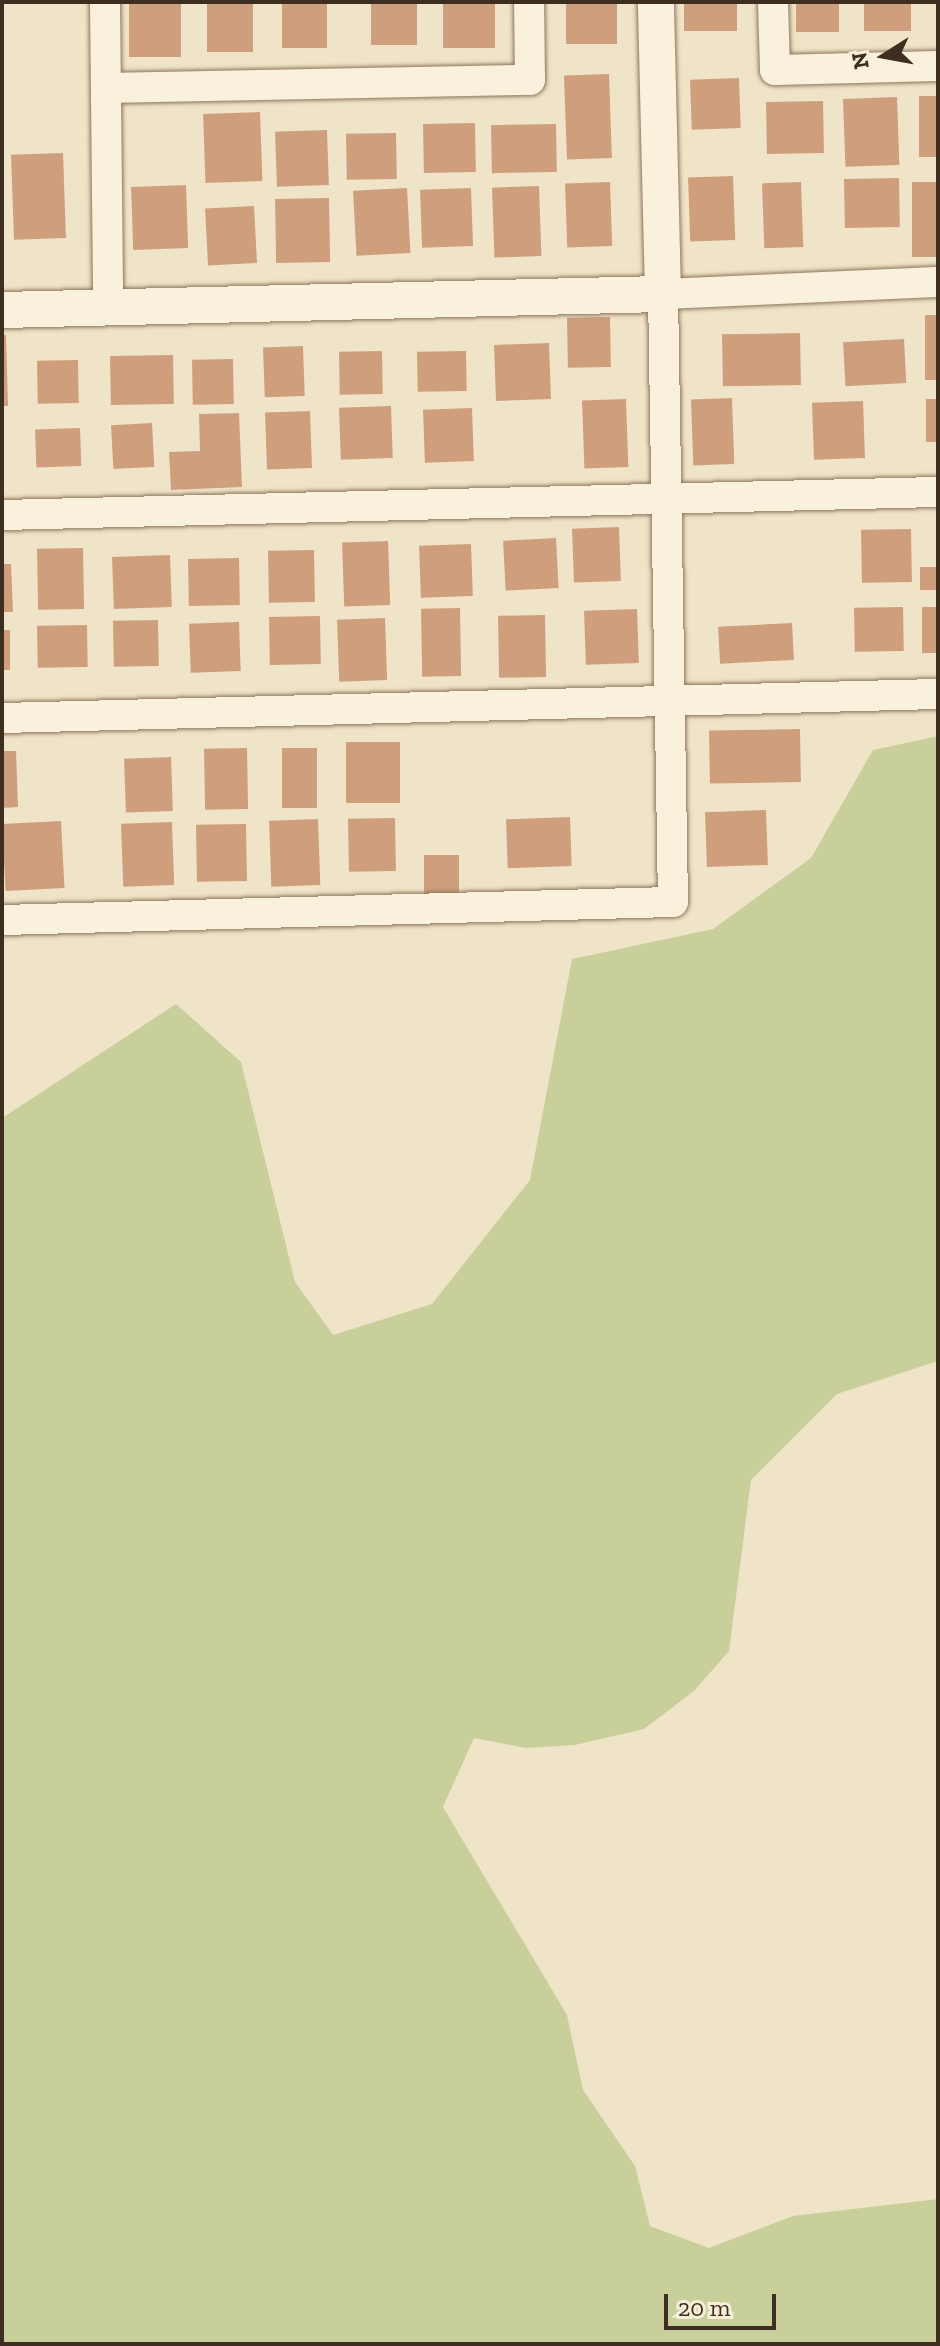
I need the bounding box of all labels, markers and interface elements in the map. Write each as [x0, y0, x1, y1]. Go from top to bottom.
north arrow [844, 16, 924, 96]
text: N [845, 50, 875, 71]
scale bar [668, 2278, 780, 2328]
text: 20 m [678, 2293, 730, 2322]

